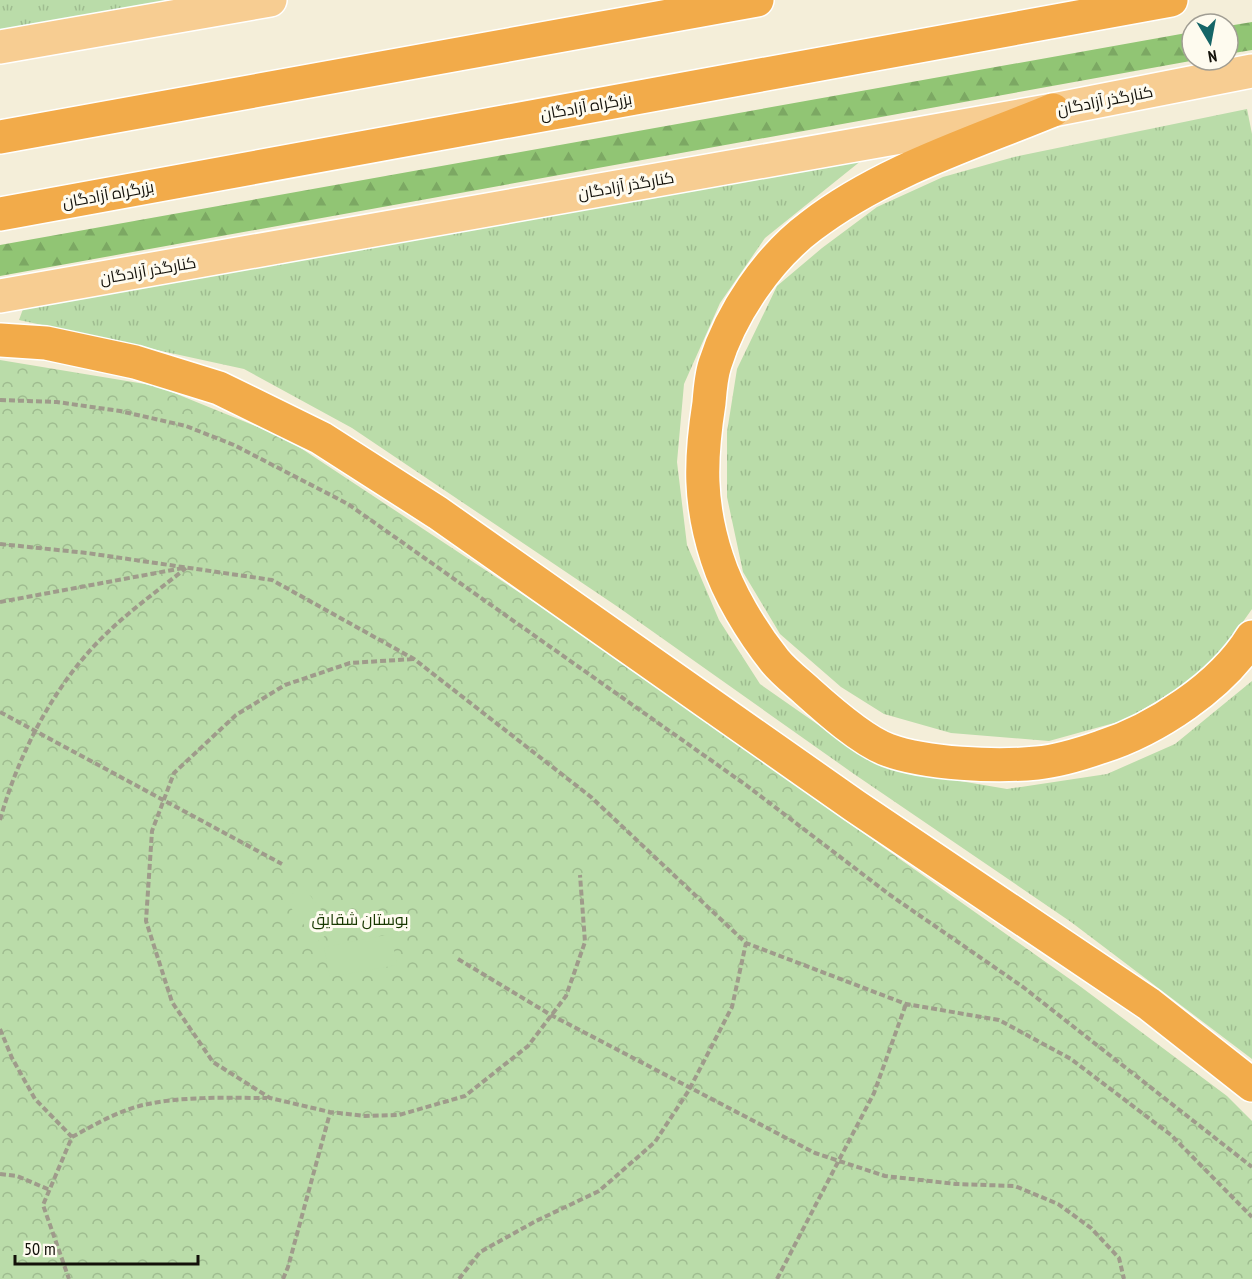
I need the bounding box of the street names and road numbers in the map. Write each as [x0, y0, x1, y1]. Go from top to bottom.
street label: کنارگذر آزادگان [1055, 81, 1155, 120]
street label: بزرگراه آزادگان [539, 88, 634, 125]
street label: کنارگذر آزادگان [576, 167, 676, 204]
street label: بزرگراه آزادگان [61, 176, 156, 213]
street label: کنارگذر آزادگان [98, 252, 198, 289]

